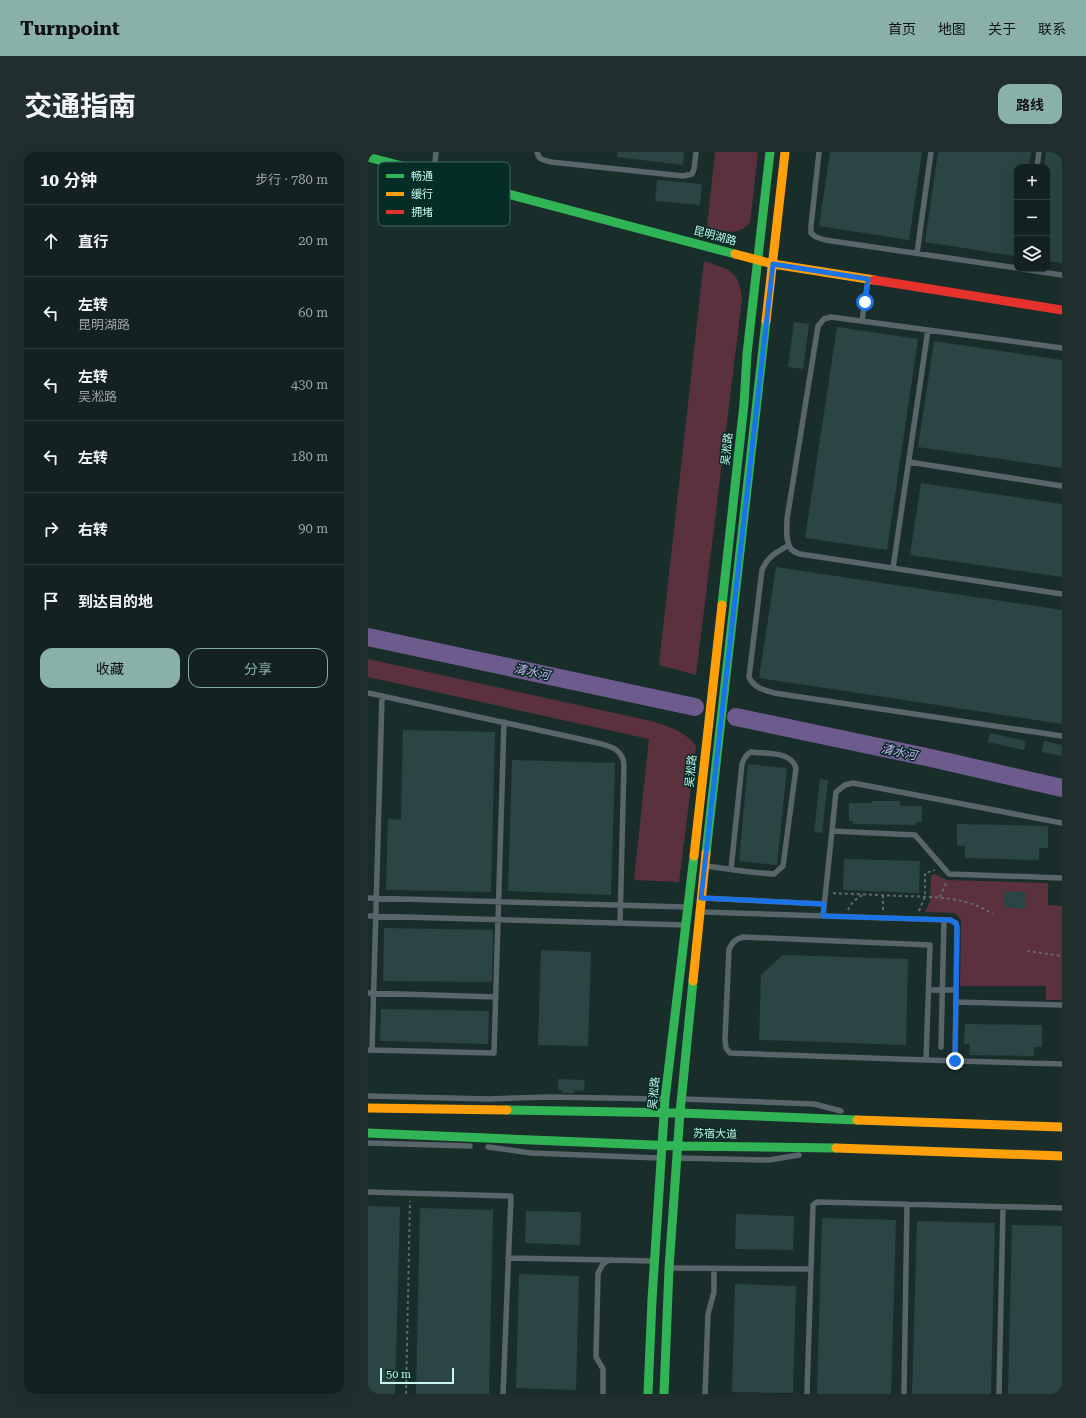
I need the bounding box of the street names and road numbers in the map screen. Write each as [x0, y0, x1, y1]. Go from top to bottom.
street label: 昆明湖路 [692, 224, 738, 248]
street label: 吴淞路 [719, 432, 735, 466]
street label: 吴淞路 [683, 754, 699, 788]
street label: 吴淞路 [646, 1076, 662, 1110]
street label: 苏宿大道 [693, 1127, 737, 1141]

